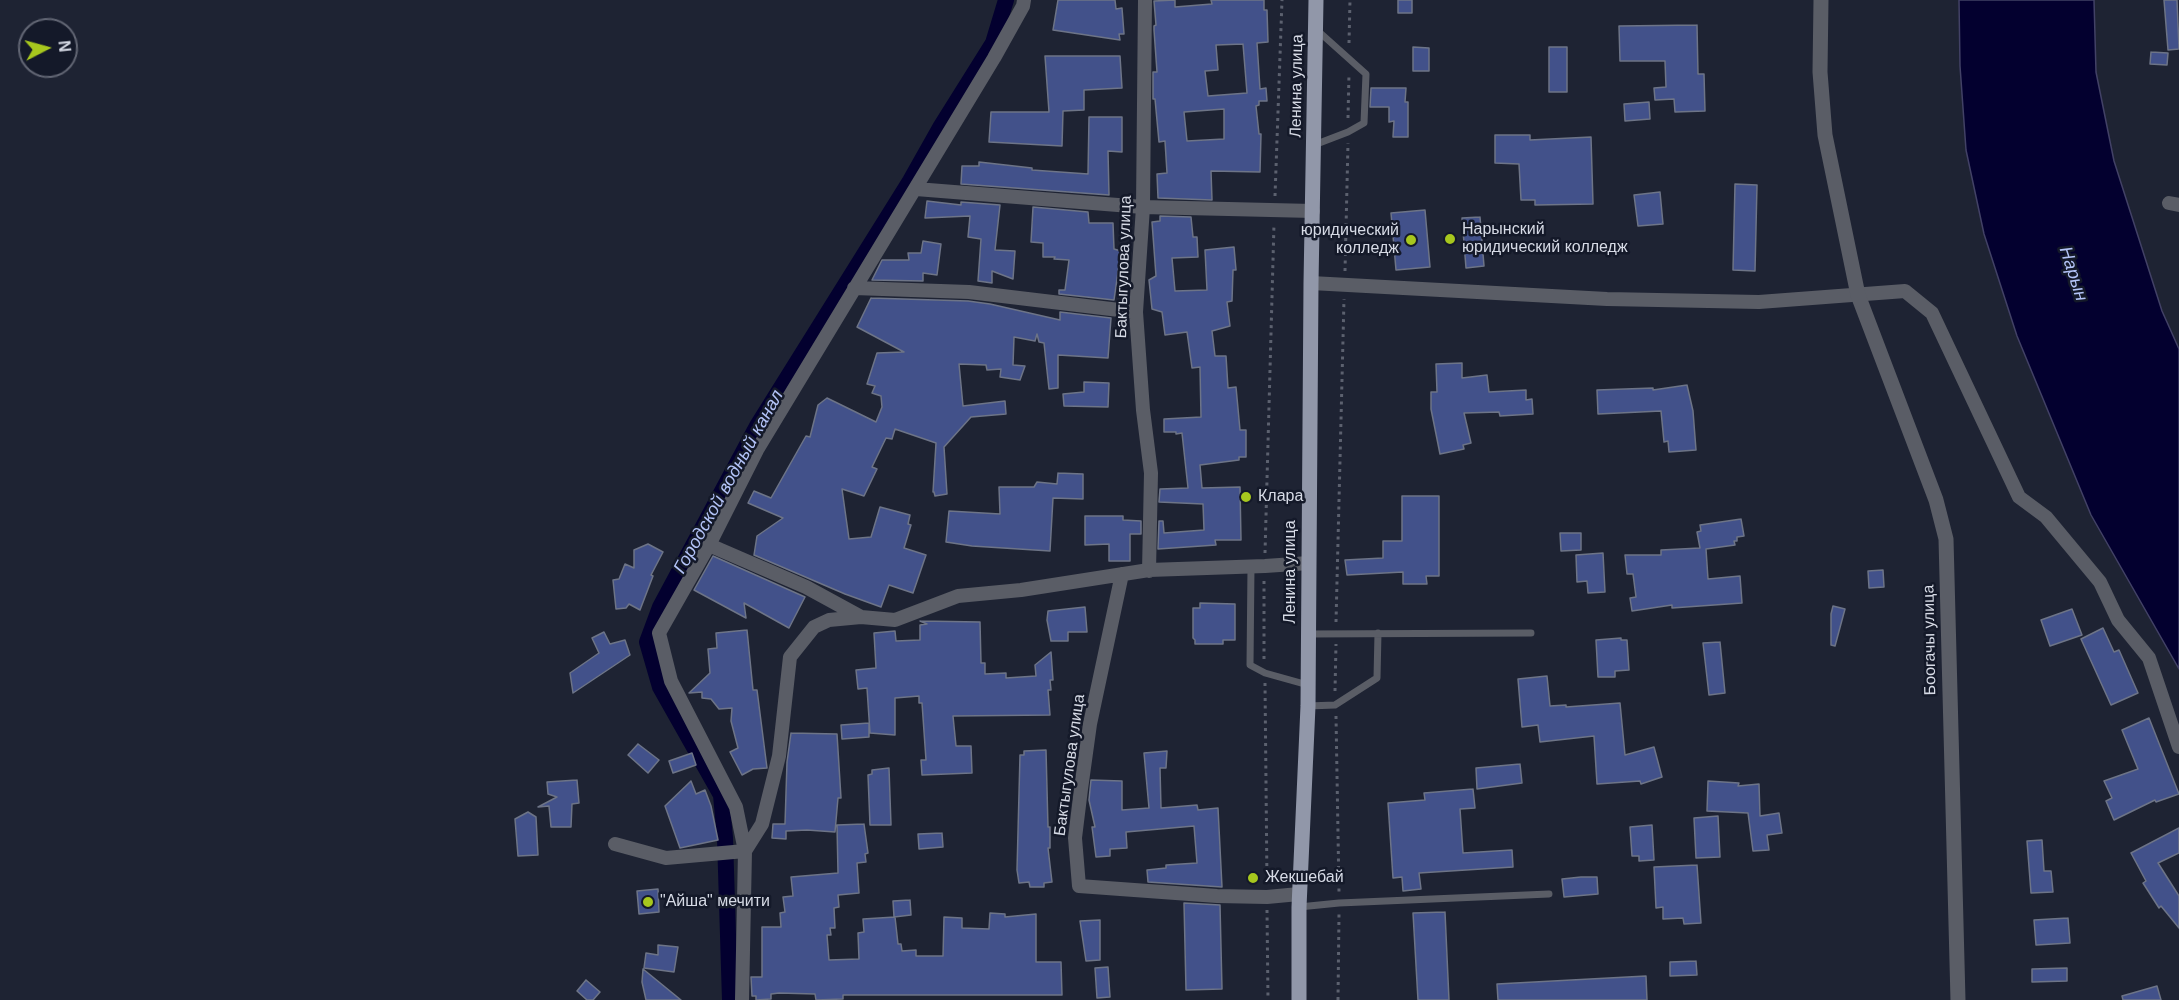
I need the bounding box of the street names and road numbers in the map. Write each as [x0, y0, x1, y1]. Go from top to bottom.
street label: Ленина улица [1286, 34, 1308, 138]
street label: Бактыгулова улица [1112, 195, 1136, 339]
street label: Ленина улица [1281, 520, 1301, 624]
street label: Боогачы улица [1919, 585, 1941, 695]
street label: Бактыгулова улица [1051, 693, 1089, 837]

